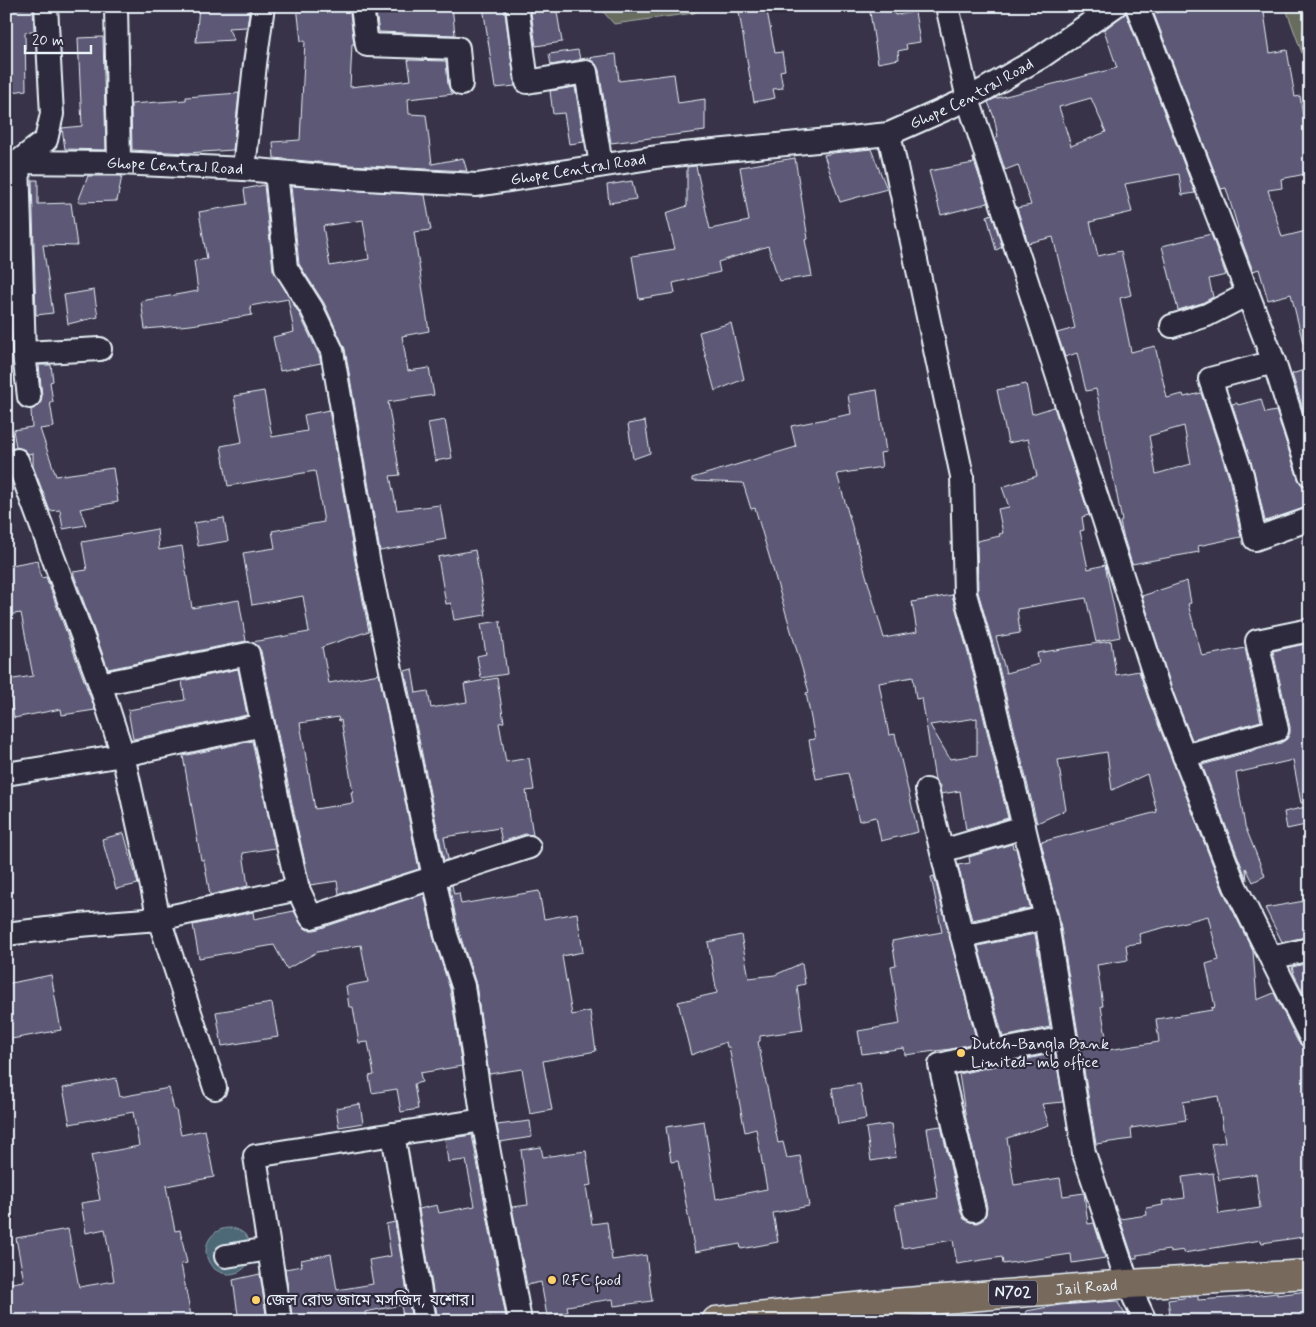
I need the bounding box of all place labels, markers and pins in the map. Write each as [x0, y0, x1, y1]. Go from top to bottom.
place label: Dutch-Bangla Bank Limited- mb office [971, 1034, 1109, 1073]
marker: Dutch-Bangla Bank Limited- mb office [955, 1047, 967, 1059]
place label: RFC food [562, 1270, 621, 1293]
marker: RFC food [546, 1274, 558, 1286]
place label: জেল রোড জামে মসজিদ, যশোর। [266, 1290, 475, 1311]
marker: জেল রোড জামে মসজিদ, যশোর। [250, 1294, 262, 1306]

